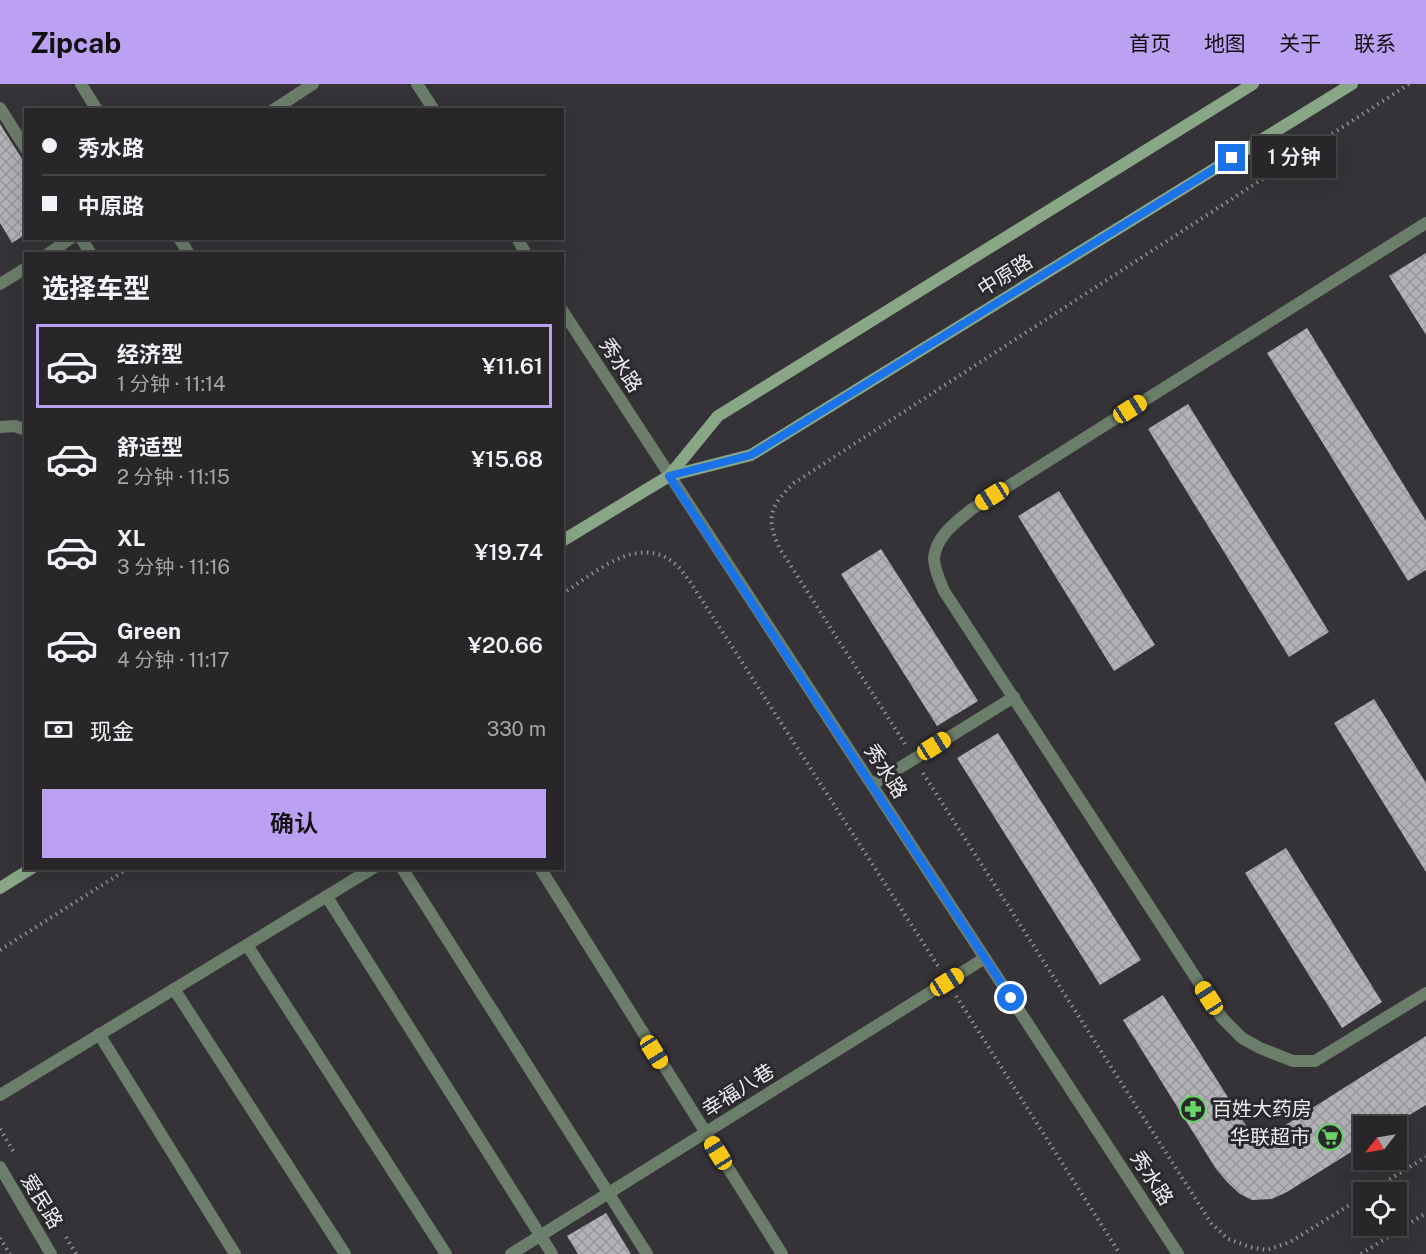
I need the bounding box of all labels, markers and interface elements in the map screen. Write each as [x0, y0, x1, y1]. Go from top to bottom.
text: Zipcab [30, 26, 121, 59]
text: 首页 [1129, 31, 1171, 56]
text: 地图 [1204, 31, 1246, 56]
text: 关于 [1279, 31, 1321, 56]
text: 联系 [1354, 31, 1396, 56]
text: 秀水路 [78, 135, 144, 161]
callout: 1 分钟 [1253, 137, 1337, 179]
route end [1218, 144, 1245, 171]
text: 1 分钟 [1267, 145, 1321, 169]
text: 中原路 [78, 193, 144, 219]
street label: 中原路 [973, 249, 1037, 301]
text: 选择车型 [42, 272, 150, 304]
street label: 秀水路 [595, 333, 647, 397]
icon: car [45, 339, 99, 393]
text: 经济型 [117, 341, 183, 367]
text: ¥11.61 [482, 353, 543, 379]
text: 1 分钟 · 11:14 [117, 372, 226, 396]
car [1110, 392, 1150, 426]
icon: car [45, 432, 99, 486]
text: 舒适型 [117, 434, 183, 460]
text: ¥15.68 [471, 446, 543, 472]
text: 2 分钟 · 11:15 [117, 465, 230, 489]
car [972, 479, 1012, 513]
icon: car [45, 525, 99, 579]
text: XL [117, 525, 145, 551]
text: ¥19.74 [474, 539, 543, 565]
text: 3 分钟 · 11:16 [117, 555, 230, 579]
icon: car [45, 618, 99, 672]
text: Green [117, 618, 181, 644]
text: ¥20.66 [468, 632, 543, 658]
text: 4 分钟 · 11:17 [117, 648, 230, 672]
icon: cash [42, 713, 75, 746]
text: 330 m [487, 717, 546, 741]
text: 现金 [90, 718, 134, 744]
car [914, 729, 954, 763]
street label: 秀水路 [860, 739, 912, 803]
button: 确认 [42, 789, 546, 858]
car [927, 965, 967, 999]
car [1192, 978, 1226, 1018]
route start [997, 984, 1024, 1011]
car [637, 1032, 671, 1072]
street label: 幸福八巷 [698, 1059, 778, 1121]
pharmacy icon: 百姓大药房 [1178, 1094, 1208, 1124]
place label: 百姓大药房 [1212, 1097, 1312, 1121]
north arrow [1353, 1116, 1407, 1170]
map controls [1353, 1116, 1407, 1236]
supermarket icon: 华联超市 [1315, 1122, 1345, 1152]
place label: 华联超市 [1230, 1125, 1310, 1149]
car [701, 1133, 735, 1173]
street label: 秀水路 [1126, 1146, 1178, 1210]
street label: 爱民路 [16, 1169, 68, 1233]
button: locate [1353, 1182, 1407, 1236]

